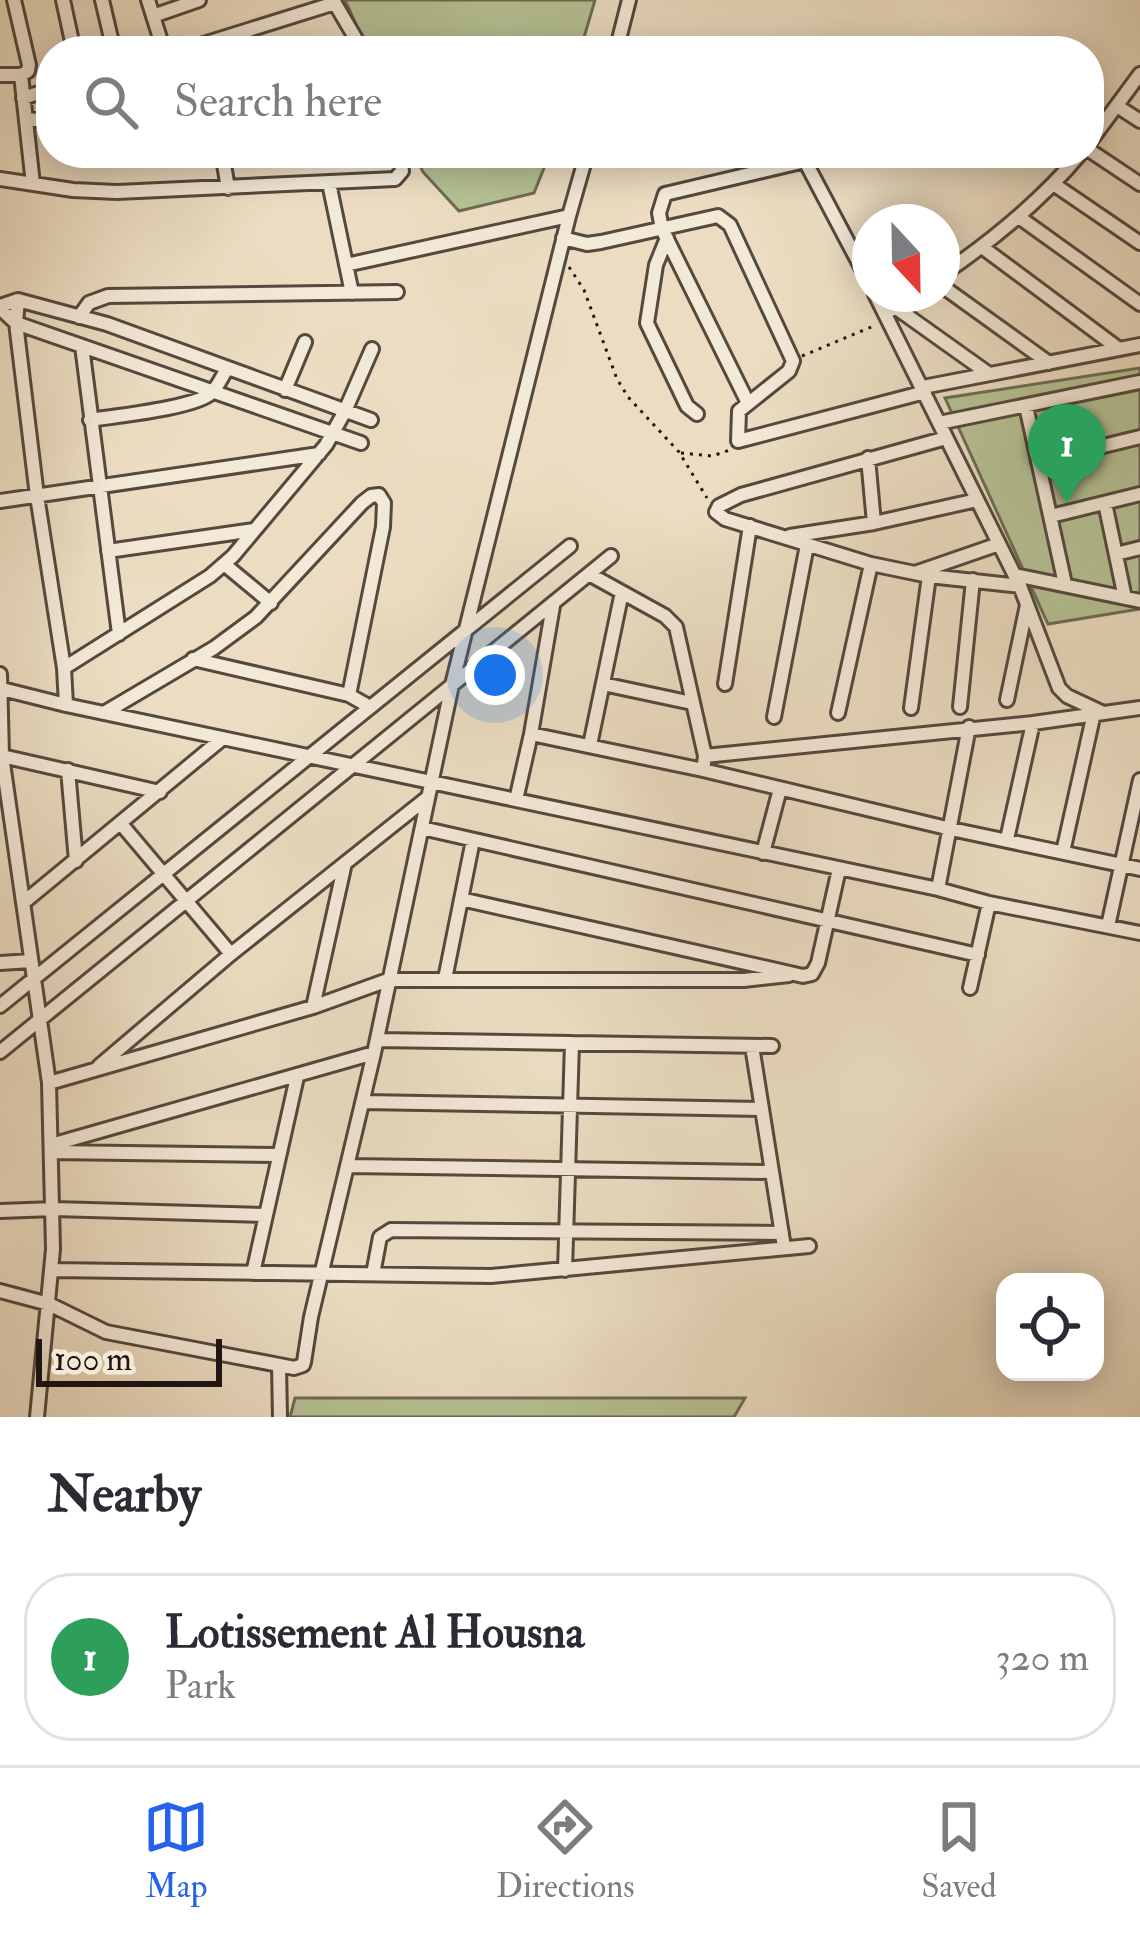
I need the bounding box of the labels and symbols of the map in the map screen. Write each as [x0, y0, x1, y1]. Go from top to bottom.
north arrow [852, 204, 960, 312]
pin: 1 [1028, 404, 1106, 503]
your location [465, 645, 525, 705]
scale bar [36, 1333, 222, 1386]

